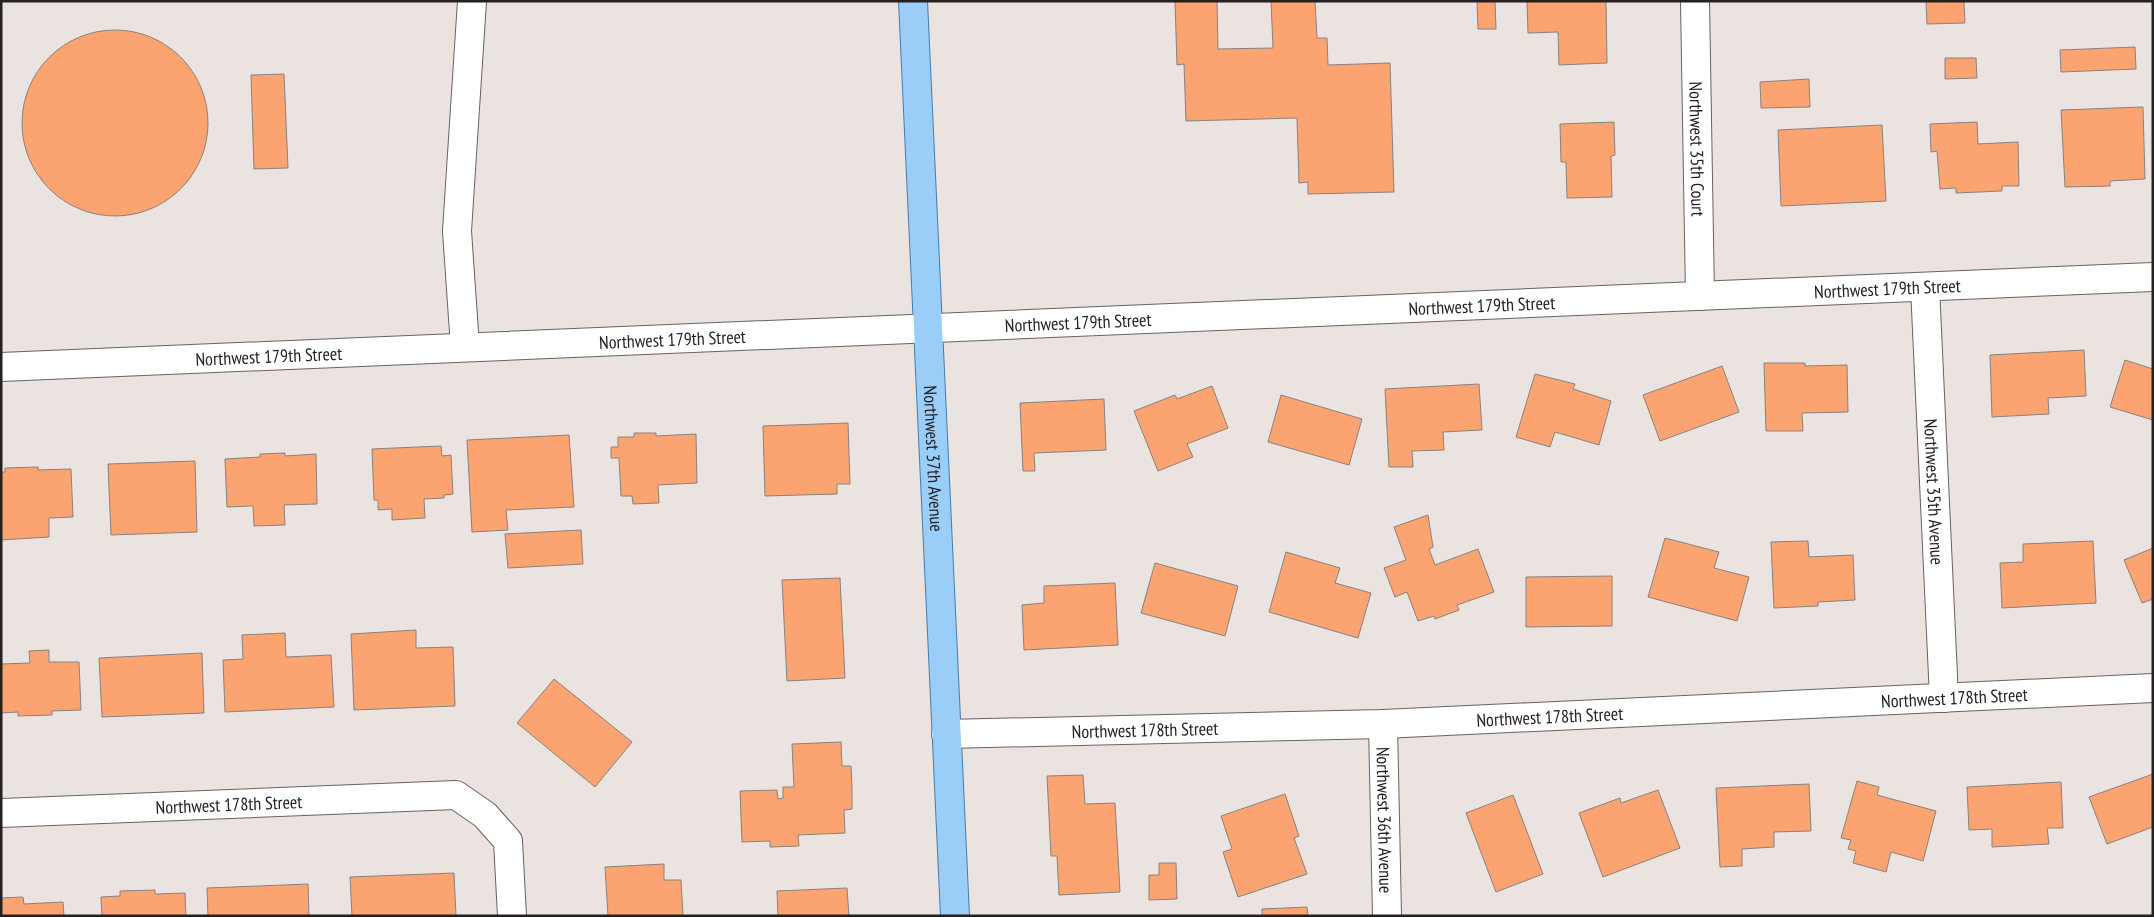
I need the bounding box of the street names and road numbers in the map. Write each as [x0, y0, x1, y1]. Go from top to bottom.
street label: Northwest 35th Court [1685, 81, 1710, 217]
street label: Northwest 179th Street [1814, 274, 1961, 303]
street label: Northwest 179th Street [1408, 291, 1556, 320]
street label: Northwest 179th Street [1004, 307, 1152, 337]
street label: Northwest 179th Street [599, 324, 746, 353]
street label: Northwest 179th Street [195, 341, 343, 370]
street label: Northwest 37th Avenue [919, 385, 949, 532]
street label: Northwest 35th Avenue [1920, 418, 1949, 565]
street label: Northwest 178th Street [1880, 682, 2028, 712]
street label: Northwest 178th Street [1476, 701, 1624, 731]
street label: Northwest 178th Street [1071, 716, 1219, 743]
street label: Northwest 36th Avenue [1372, 747, 1398, 893]
street label: Northwest 178th Street [155, 790, 303, 818]

